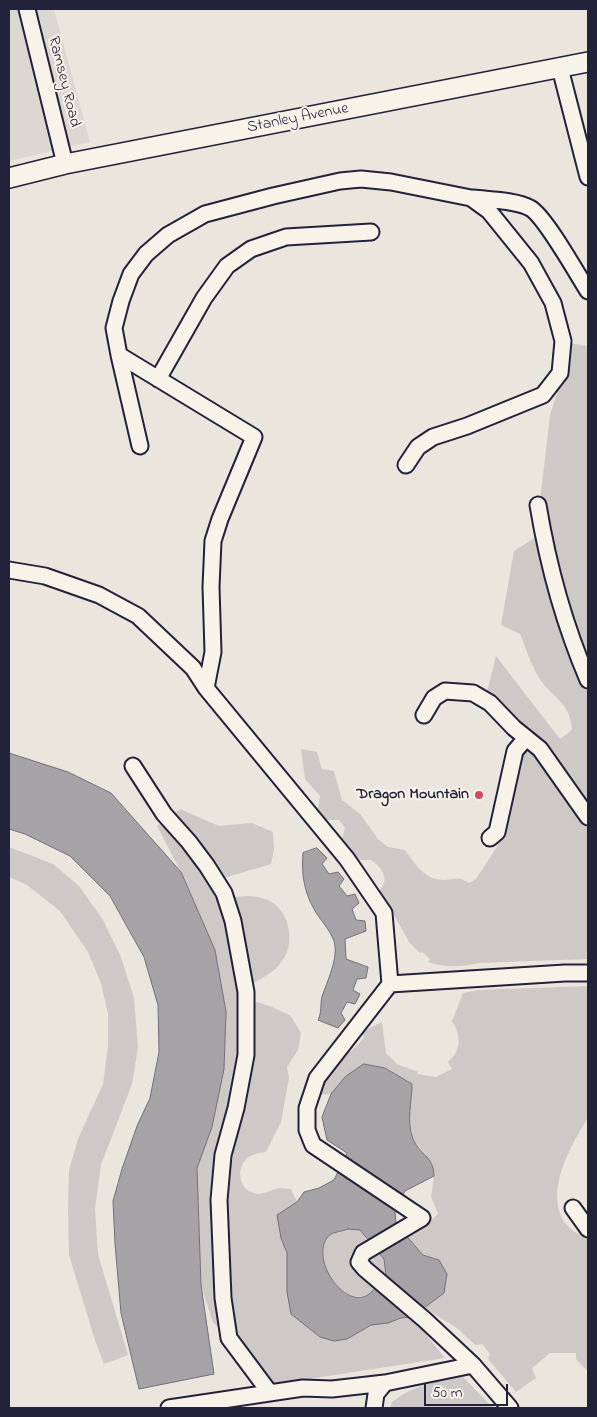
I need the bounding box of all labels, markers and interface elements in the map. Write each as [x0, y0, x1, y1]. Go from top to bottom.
street label: Ramsey Road [42, 35, 84, 129]
street label: Stanley Avenue [246, 100, 350, 138]
place label: Dragon Mountain [356, 785, 469, 805]
marker: Dragon Mountain [473, 789, 485, 801]
scale bar [427, 1374, 511, 1406]
text: 50 m [432, 1382, 462, 1404]

